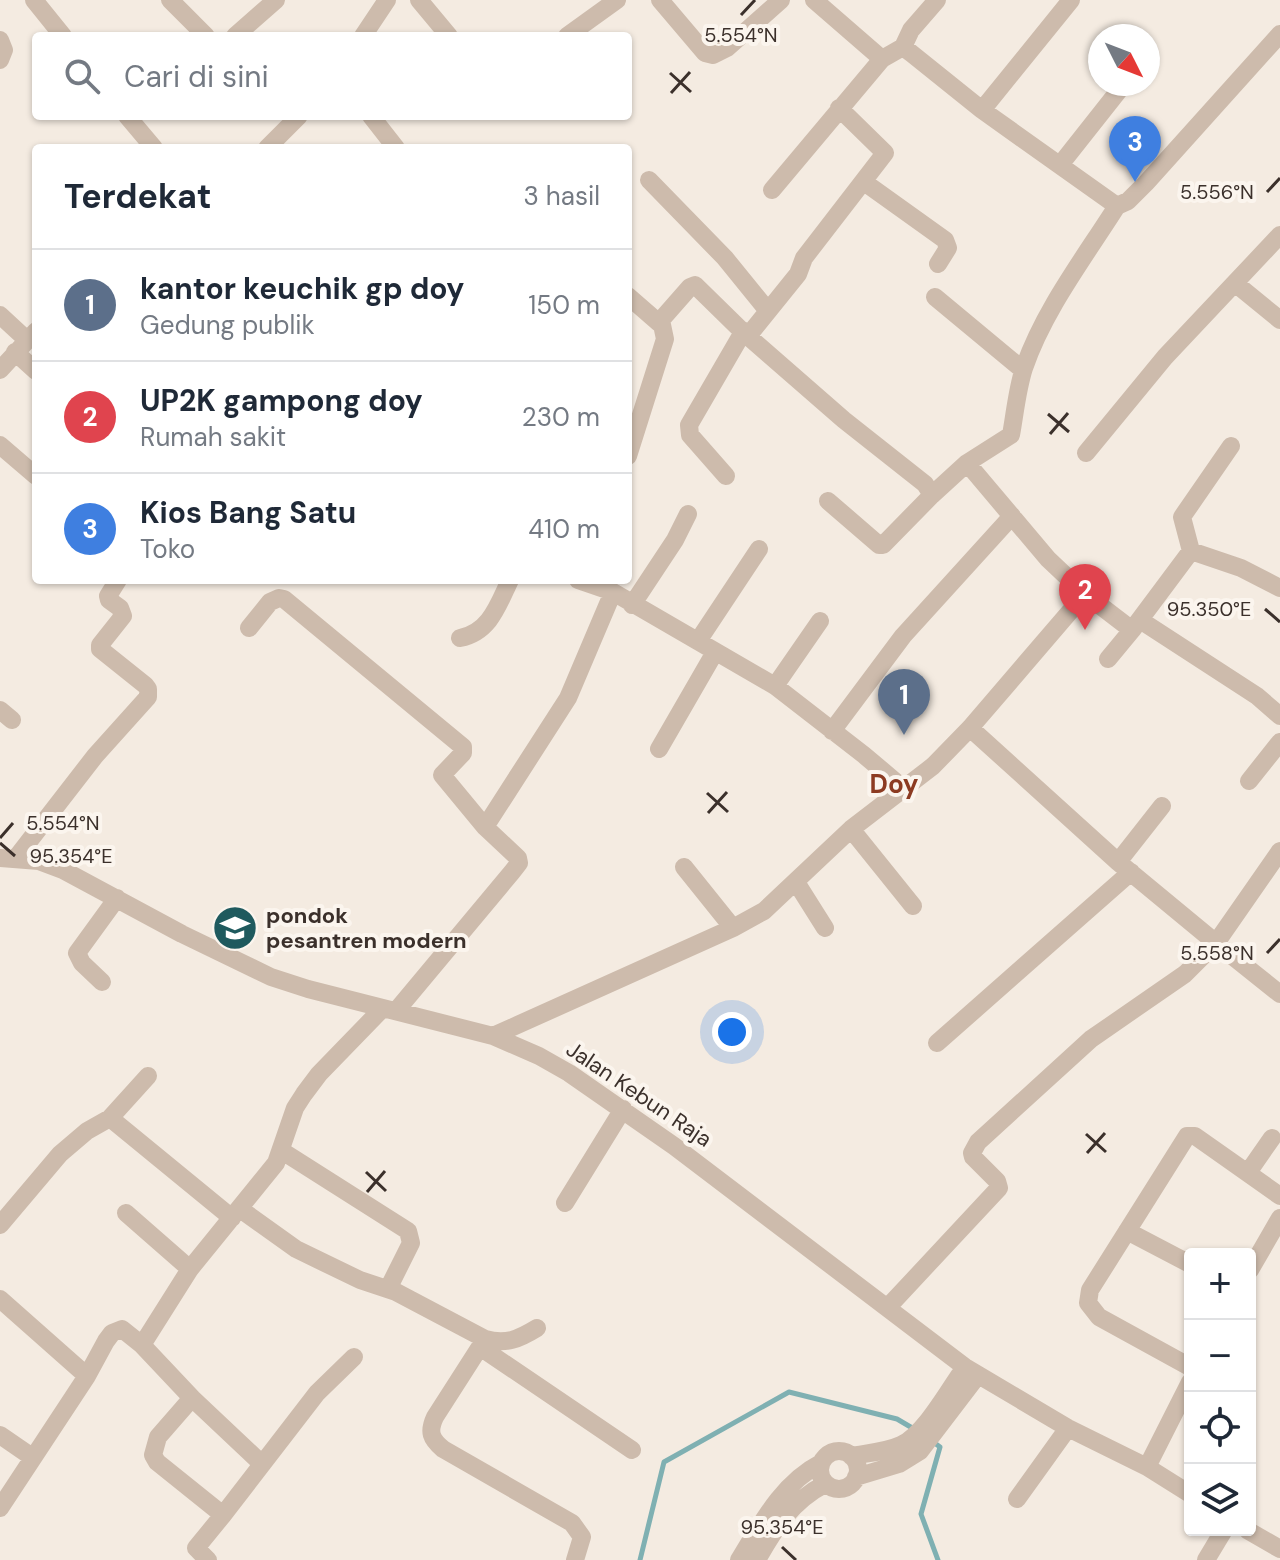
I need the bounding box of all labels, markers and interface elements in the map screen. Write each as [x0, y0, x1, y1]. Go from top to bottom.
text: 5.554°N [704, 22, 778, 48]
north arrow [1088, 24, 1160, 96]
search box [32, 32, 632, 120]
icon: search [60, 54, 104, 98]
text: Cari di sini [124, 57, 269, 96]
pin: 3 [1109, 116, 1161, 182]
text: Terdekat [64, 174, 212, 219]
text: 3 hasil [524, 179, 600, 213]
text: 5.556°N [1180, 179, 1254, 205]
text: kantor keuchik gp doy [140, 269, 464, 308]
text: 1 [85, 288, 95, 322]
text: 150 m [528, 288, 600, 322]
text: Gedung publik [140, 308, 315, 342]
text: UP2K gampong doy [140, 381, 423, 420]
text: 2 [82, 400, 98, 434]
text: 230 m [522, 400, 600, 434]
text: Rumah sakit [140, 420, 286, 454]
text: Kios Bang Satu [140, 493, 356, 532]
text: 3 [82, 512, 98, 546]
text: 410 m [528, 512, 600, 546]
text: Toko [140, 532, 195, 566]
pin: 2 [1059, 564, 1111, 630]
text: 95.350°E [1167, 596, 1251, 622]
pin: 1 [878, 669, 930, 735]
district label: Doy [870, 767, 919, 801]
text: 5.554°N [26, 810, 100, 836]
text: 95.354°E [29, 843, 113, 869]
place label: pondok pesantren modern [266, 901, 467, 955]
school or university icon: pondok pesantren modern [211, 904, 259, 952]
text: 5.558°N [1180, 940, 1254, 966]
your location [712, 1012, 752, 1052]
street label: Jalan Kebun Raja [560, 1034, 718, 1154]
map controls [1184, 1248, 1256, 1536]
button: + [1184, 1248, 1256, 1320]
button: − [1184, 1320, 1256, 1392]
button: locate [1184, 1392, 1256, 1464]
button: layers [1184, 1464, 1256, 1536]
text: 95.354°E [740, 1514, 824, 1540]

